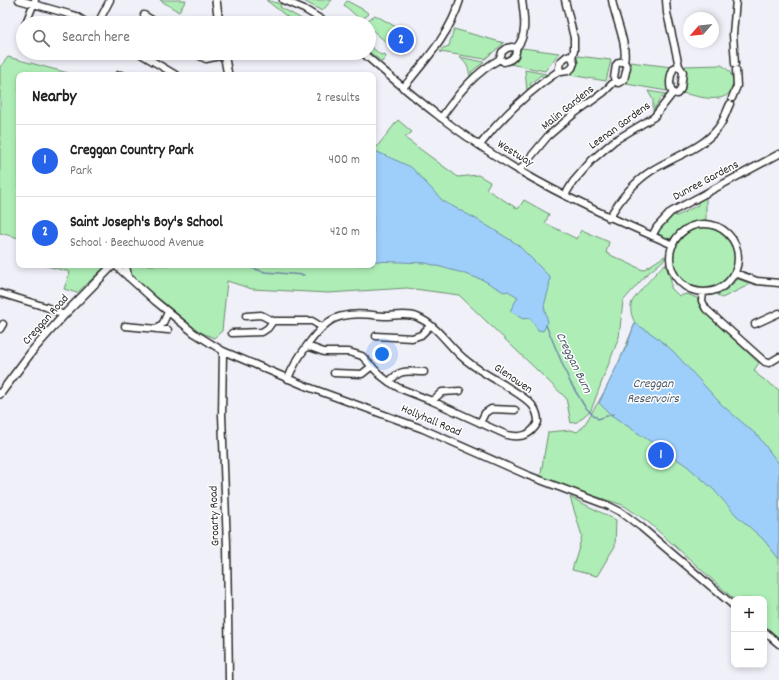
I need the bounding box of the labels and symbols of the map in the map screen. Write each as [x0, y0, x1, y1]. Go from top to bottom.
north arrow [683, 12, 719, 48]
pin: 2 [388, 25, 414, 55]
street label: Malin Gardens [538, 81, 598, 135]
street label: Leenan Gardens [586, 98, 654, 154]
street label: Westway [494, 136, 537, 172]
street label: Dunree Gardens [670, 157, 742, 205]
street label: Creggan Road [19, 291, 73, 349]
water label: Creggan Burn [550, 329, 596, 398]
your location [372, 344, 392, 364]
street label: Glenowen [490, 360, 536, 398]
water label: Creggan Reservoirs [627, 375, 679, 409]
street label: Hollyhall Road [398, 401, 464, 441]
pin: 1 [648, 440, 674, 470]
street label: Groarty Road [205, 486, 225, 546]

